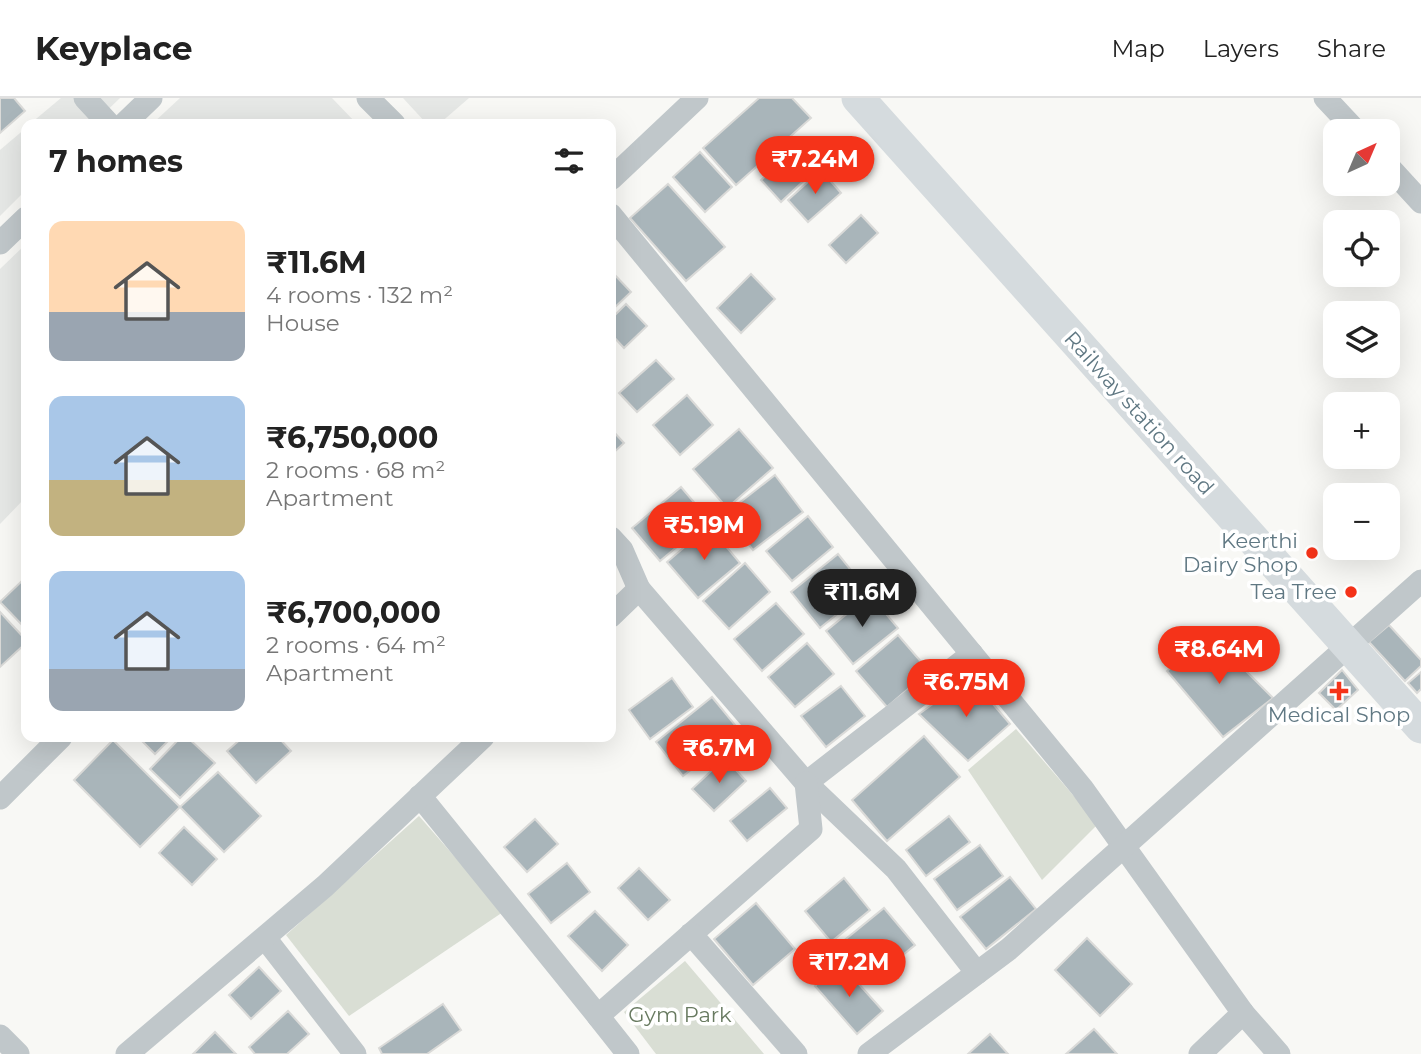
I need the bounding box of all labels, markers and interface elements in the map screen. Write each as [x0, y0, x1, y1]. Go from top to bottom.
text: Keyplace [35, 28, 193, 68]
text: Map [1111, 34, 1165, 63]
text: Layers [1203, 34, 1279, 63]
text: Share [1317, 34, 1386, 63]
north arrow [1323, 119, 1400, 196]
map controls [1323, 119, 1400, 560]
pin: ₹7.24M [758, 136, 872, 196]
icon: filters [550, 142, 588, 180]
text: 7 homes [49, 143, 183, 180]
text: ₹7.24M [771, 145, 859, 173]
button: locate [1323, 210, 1400, 287]
text: ₹11.6M [266, 244, 367, 281]
icon: home [105, 249, 189, 333]
text: 4 rooms · 132 m² [266, 281, 453, 309]
button: layers [1323, 301, 1400, 378]
text: House [266, 309, 340, 337]
street label: Railway station road [1059, 326, 1219, 500]
button: + [1323, 392, 1400, 469]
text: ₹6,750,000 [266, 419, 438, 456]
icon: home [105, 424, 189, 508]
text: 2 rooms · 68 m² [266, 456, 445, 484]
button: − [1323, 483, 1400, 560]
text: Apartment [266, 484, 394, 512]
pin: ₹5.19M [647, 503, 761, 562]
text: ₹5.19M [663, 511, 745, 539]
place label: Keerthi Dairy Shop [1183, 528, 1298, 577]
marker: Keerthi Dairy Shop [1304, 545, 1320, 561]
pin: ₹11.6M [805, 570, 919, 629]
text: ₹11.6M [823, 578, 901, 606]
place label: Tea Tree [1251, 579, 1337, 604]
marker: Tea Tree [1343, 584, 1359, 600]
text: ₹6,700,000 [266, 594, 441, 631]
icon: home [105, 599, 189, 683]
pin: ₹8.64M [1162, 626, 1276, 686]
text: 2 rooms · 64 m² [266, 631, 446, 659]
text: ₹8.64M [1174, 635, 1264, 663]
text: Apartment [266, 659, 394, 687]
pin: ₹6.75M [909, 660, 1023, 719]
text: ₹6.75M [923, 668, 1009, 696]
marker: Medical Shop [1331, 683, 1347, 699]
place label: Medical Shop [1268, 702, 1410, 727]
pin: ₹6.7M [670, 726, 768, 785]
text: ₹6.7M [683, 734, 755, 762]
pin: ₹17.2M [792, 940, 906, 999]
text: ₹17.2M [809, 948, 889, 976]
park label: Gym Park [628, 1002, 732, 1027]

